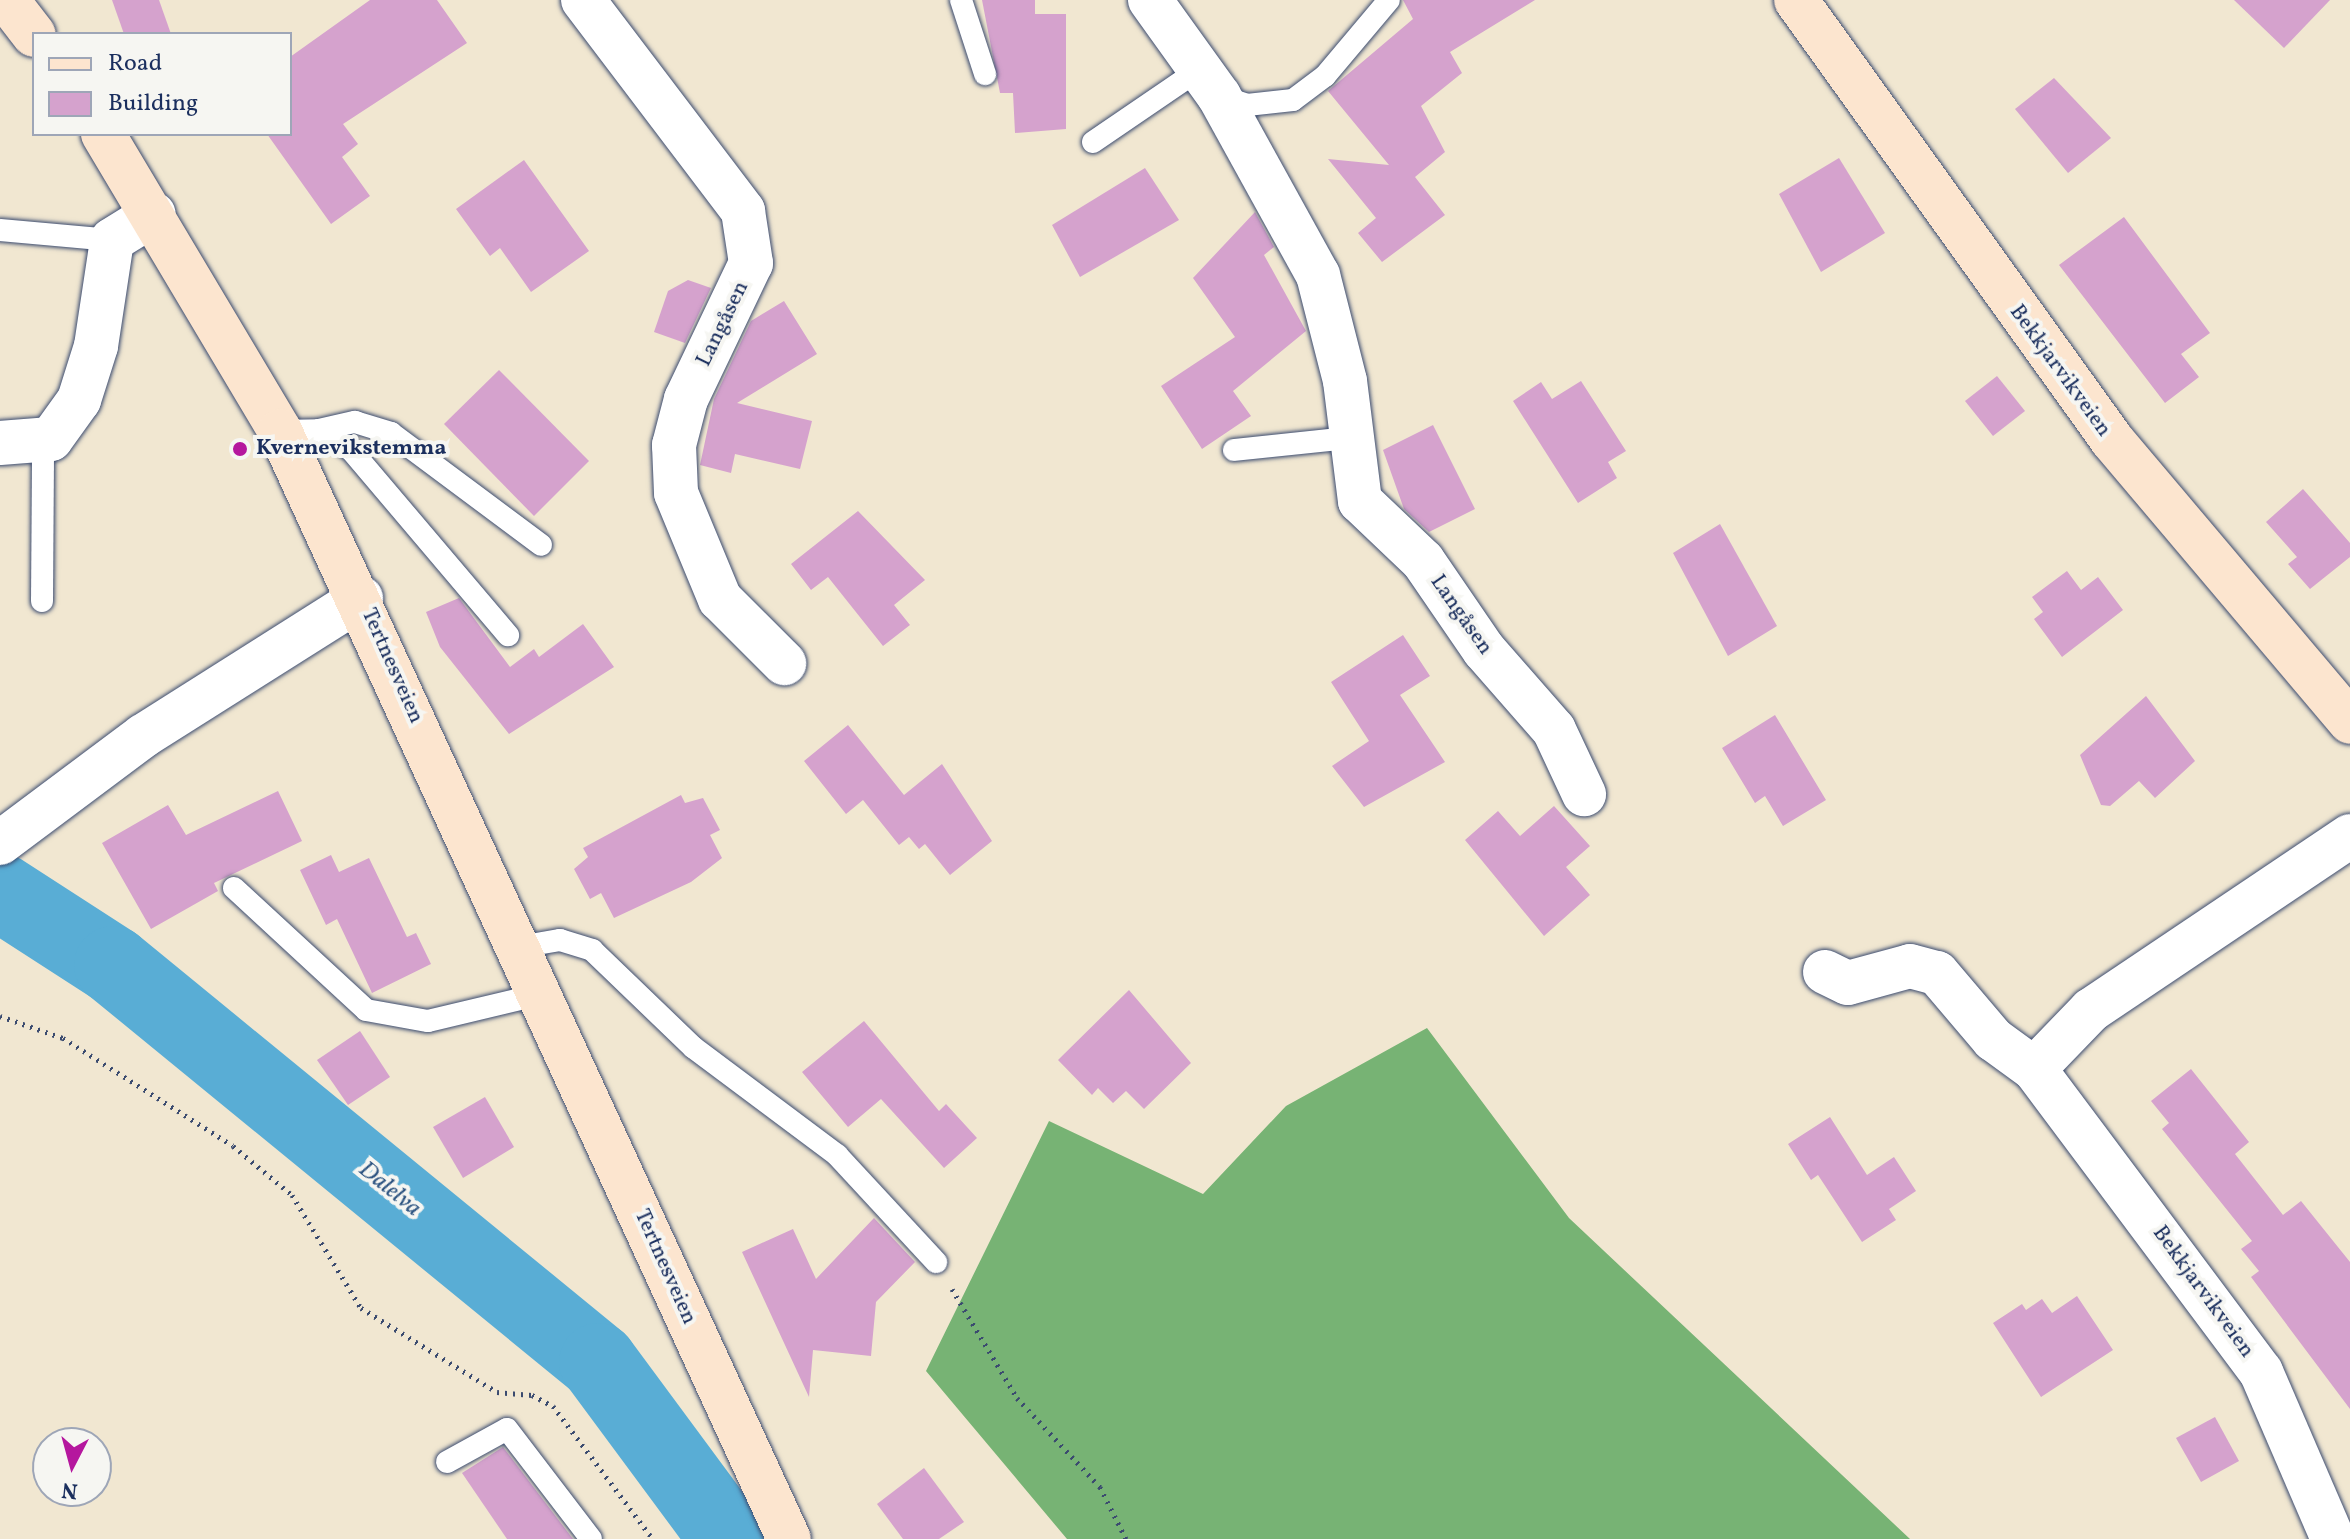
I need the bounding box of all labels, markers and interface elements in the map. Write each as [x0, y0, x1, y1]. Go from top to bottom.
legend [32, 32, 292, 136]
text: Road [108, 47, 162, 81]
text: Building [108, 87, 198, 121]
street label: Langåsen [691, 277, 755, 371]
street label: Bekkjarvikveien [2003, 300, 2117, 442]
place label: Kvernevikstemma [256, 436, 446, 462]
marker: Kvernevikstemma [231, 440, 249, 458]
street label: Langåsen [1424, 570, 1498, 660]
street label: Tertnesveien [355, 604, 429, 728]
water label: Dalelva [352, 1156, 426, 1224]
street label: Tertnesveien [628, 1205, 702, 1329]
street label: Bekkjarvikveien [2146, 1221, 2260, 1363]
north arrow [32, 1427, 112, 1507]
text: N [60, 1473, 79, 1506]

